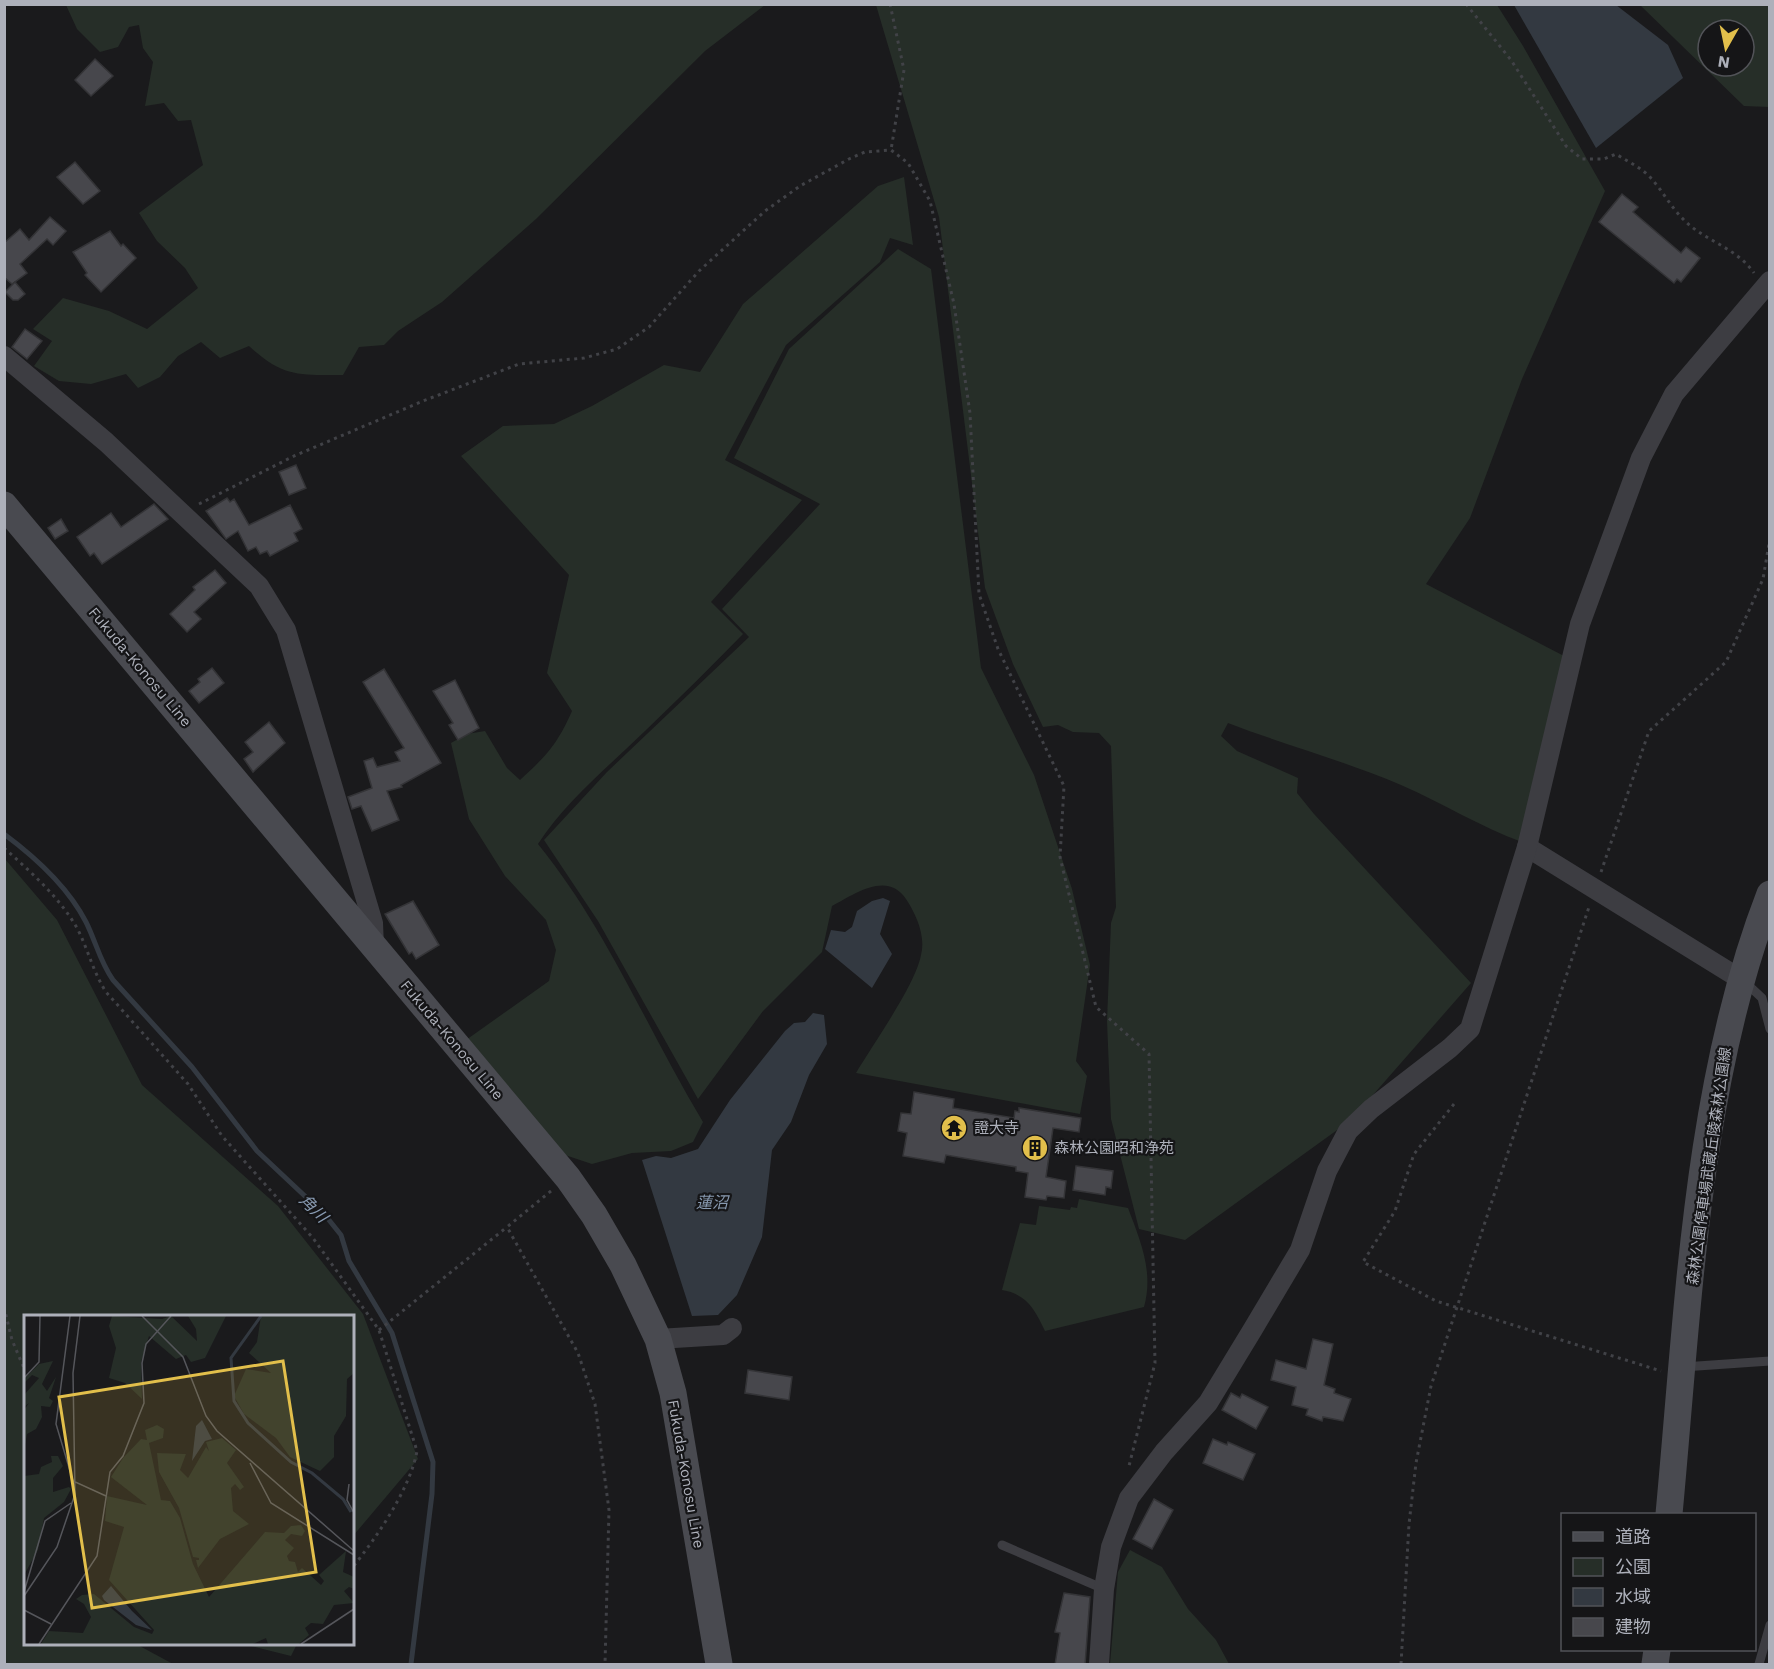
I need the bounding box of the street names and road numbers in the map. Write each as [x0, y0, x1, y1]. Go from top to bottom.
street label: Fukuda-Konosu Line [85, 604, 195, 730]
street label: Fukuda-Konosu Line [397, 977, 507, 1103]
street label: 森林公園停車場武蔵丘陵森林公園線 [1683, 1046, 1735, 1286]
street label: Fukuda-Konosu Line [664, 1398, 708, 1550]

